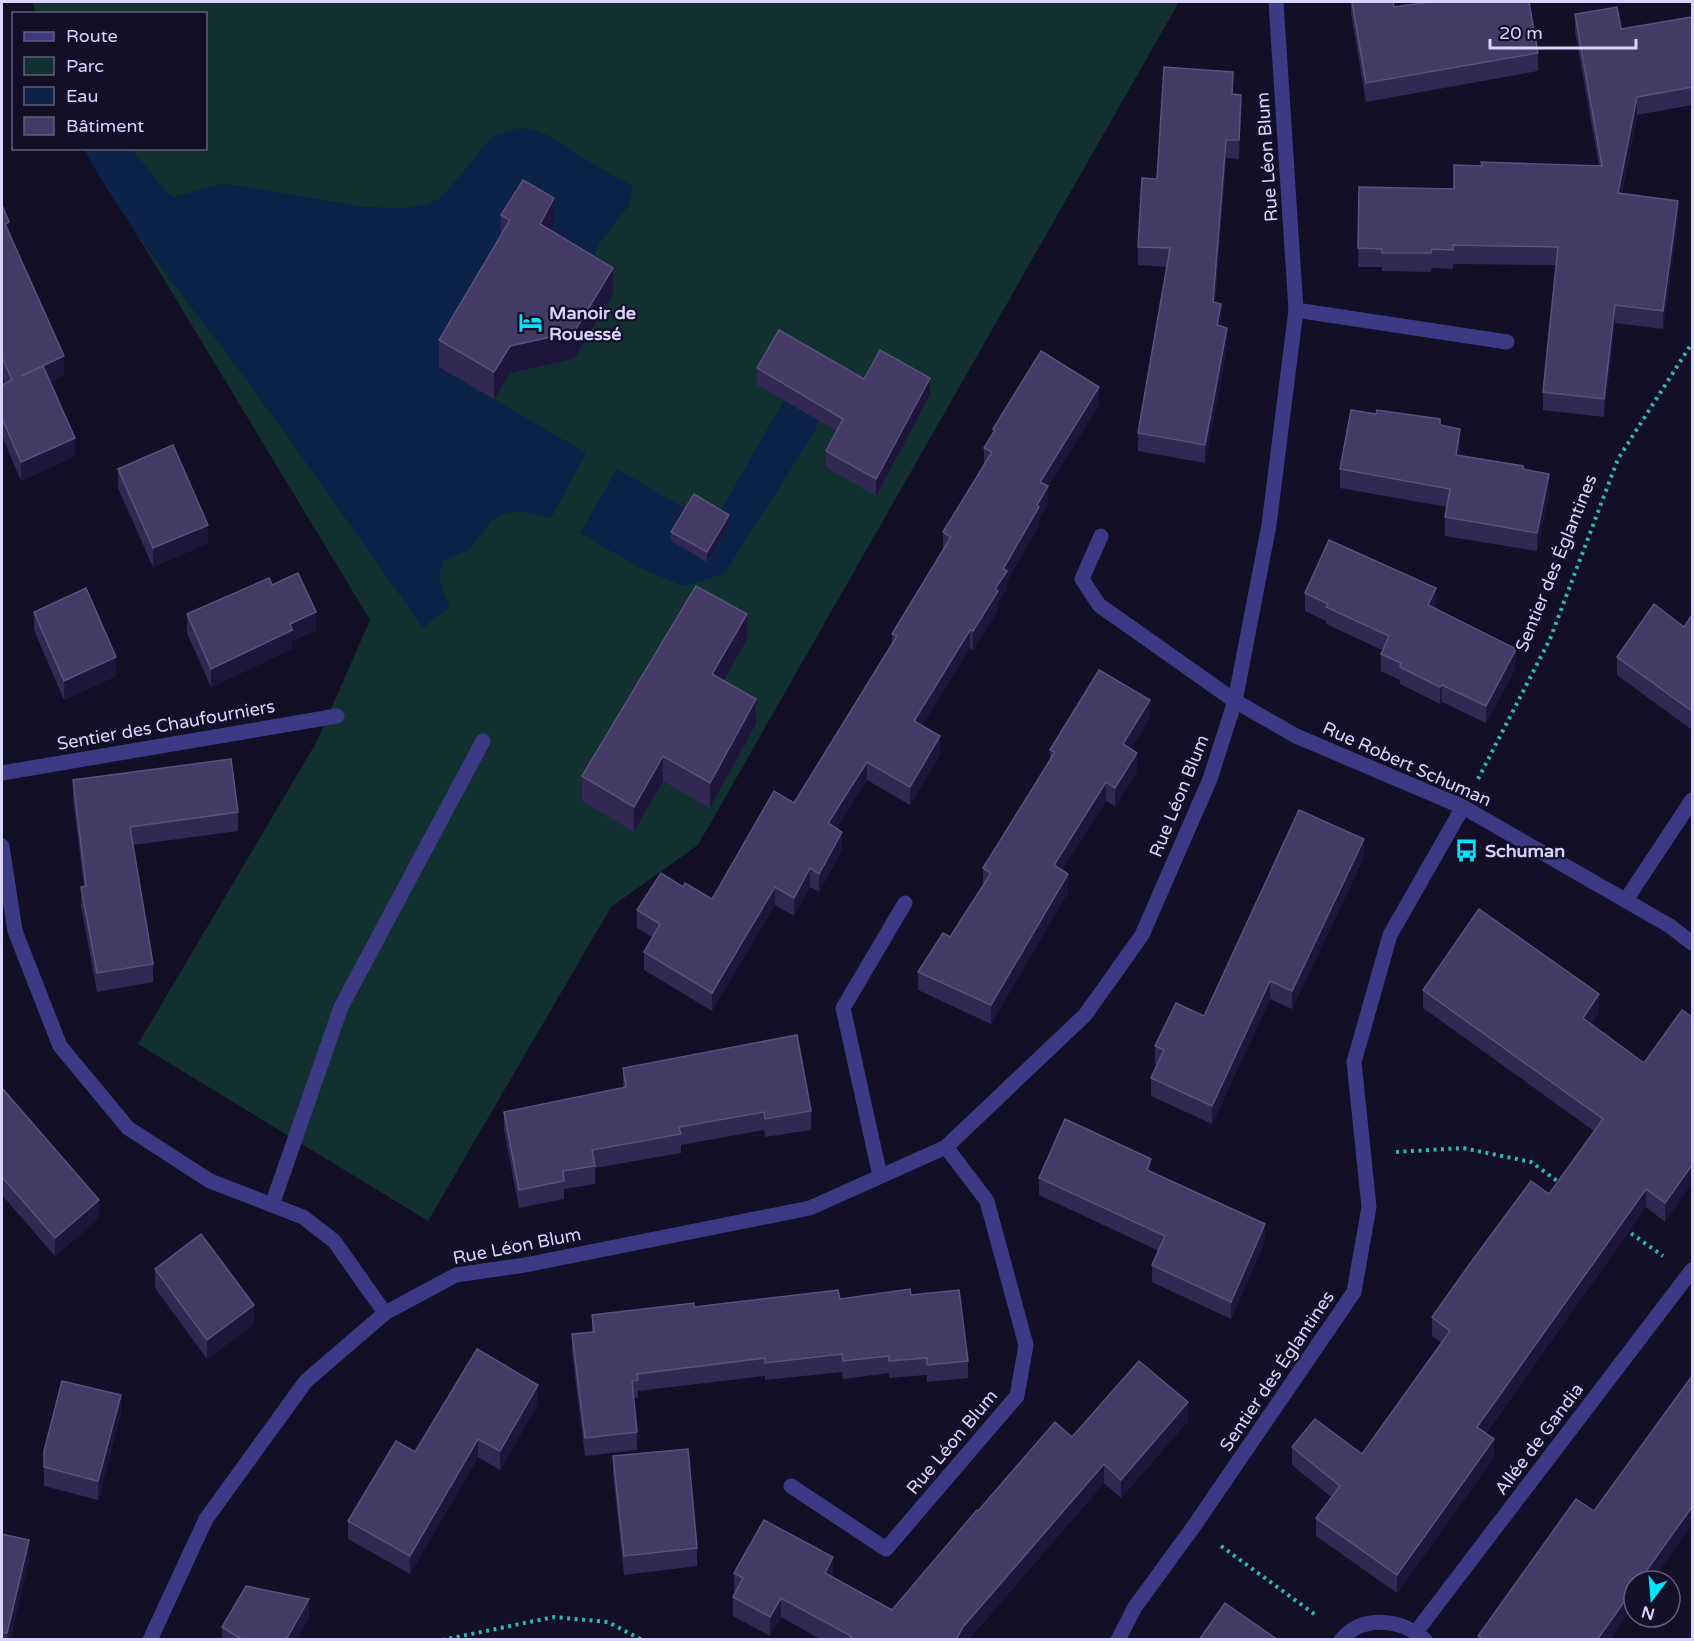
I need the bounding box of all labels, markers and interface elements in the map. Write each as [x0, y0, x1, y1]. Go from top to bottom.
legend [12, 12, 207, 150]
scale bar [1490, 12, 1636, 50]
text: 20 m [1499, 22, 1543, 44]
text: Route [66, 25, 118, 47]
text: Parc [66, 55, 104, 77]
text: Eau [66, 85, 98, 107]
street label: Rue Léon Blum [1251, 91, 1283, 223]
text: Bâtiment [66, 115, 144, 137]
place label: Manoir de Rouessé [549, 302, 636, 345]
hotel icon: Manoir de Rouessé [518, 310, 544, 336]
street label: Sentier des Églantines [1510, 471, 1602, 655]
street label: Sentier des Chaufourniers [55, 695, 277, 755]
street label: Rue Robert Schuman [1319, 717, 1495, 811]
street label: Rue Léon Blum [1144, 732, 1214, 860]
bus stop icon: Schuman [1454, 838, 1480, 864]
place label: Schuman [1485, 840, 1565, 862]
street label: Rue Léon Blum [451, 1223, 583, 1269]
street label: Sentier des Églantines [1215, 1286, 1339, 1456]
street label: Allée de Gandia [1490, 1379, 1588, 1499]
street label: Rue Léon Blum [902, 1385, 1002, 1499]
north arrow [1622, 1569, 1682, 1629]
text: N [1639, 1601, 1657, 1624]

